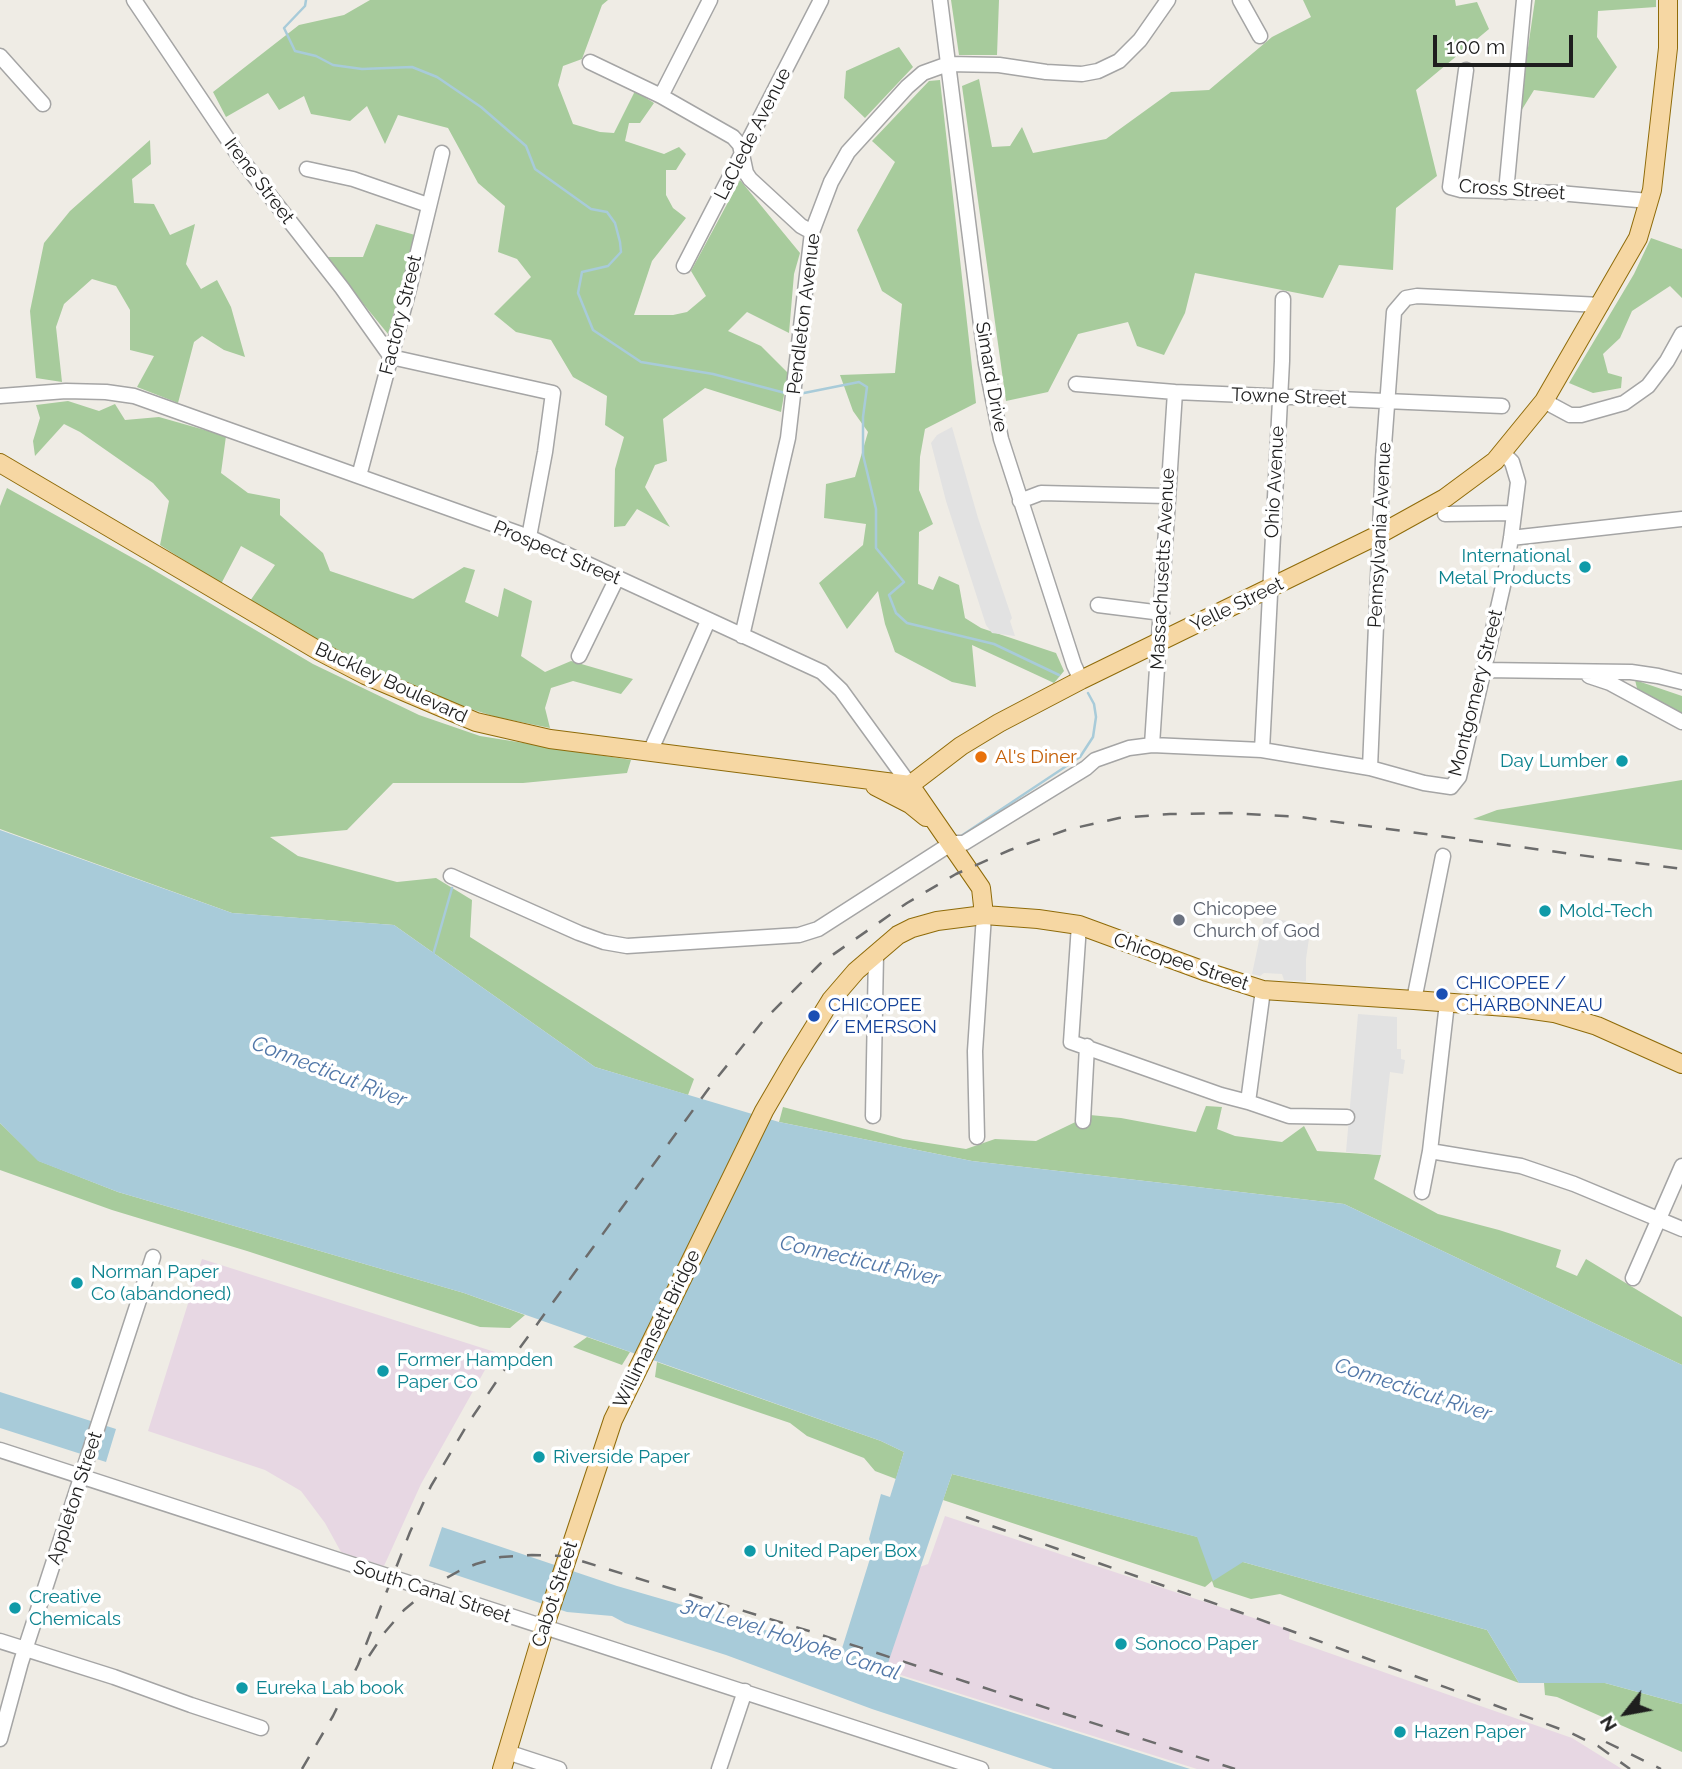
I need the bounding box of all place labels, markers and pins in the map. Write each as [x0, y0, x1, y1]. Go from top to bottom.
place label: International Metal Products [1438, 545, 1571, 589]
marker: International Metal Products [1577, 559, 1593, 575]
place label: Al's Diner [995, 746, 1077, 768]
marker: Al's Diner [973, 749, 989, 765]
place label: Day Lumber [1500, 750, 1608, 772]
marker: Day Lumber [1614, 753, 1630, 769]
place label: Chicopee Church of God [1193, 898, 1320, 942]
place label: Mold-Tech [1559, 900, 1653, 922]
marker: Mold-Tech [1537, 903, 1553, 919]
marker: Chicopee Church of God [1171, 912, 1187, 928]
place label: CHICOPEE / CHARBONNEAU [1456, 972, 1603, 1016]
marker: CHICOPEE / CHARBONNEAU [1434, 986, 1450, 1002]
place label: CHICOPEE / EMERSON [828, 994, 937, 1038]
marker: CHICOPEE / EMERSON [806, 1008, 822, 1024]
place label: Norman Paper Co (abandoned) [91, 1261, 231, 1305]
marker: Norman Paper Co (abandoned) [69, 1275, 85, 1291]
place label: Former Hampden Paper Co [397, 1349, 553, 1393]
marker: Former Hampden Paper Co [375, 1363, 391, 1379]
place label: Riverside Paper [553, 1446, 690, 1468]
marker: Riverside Paper [531, 1449, 547, 1465]
place label: United Paper Box [764, 1540, 917, 1562]
marker: United Paper Box [742, 1543, 758, 1559]
place label: Creative Chemicals [29, 1586, 121, 1630]
marker: Creative Chemicals [7, 1600, 23, 1616]
place label: Sonoco Paper [1135, 1633, 1258, 1655]
marker: Sonoco Paper [1113, 1636, 1129, 1652]
place label: Eureka Lab book [256, 1677, 404, 1699]
marker: Eureka Lab book [234, 1680, 250, 1696]
place label: Hazen Paper [1414, 1721, 1526, 1743]
marker: Hazen Paper [1392, 1724, 1408, 1740]

